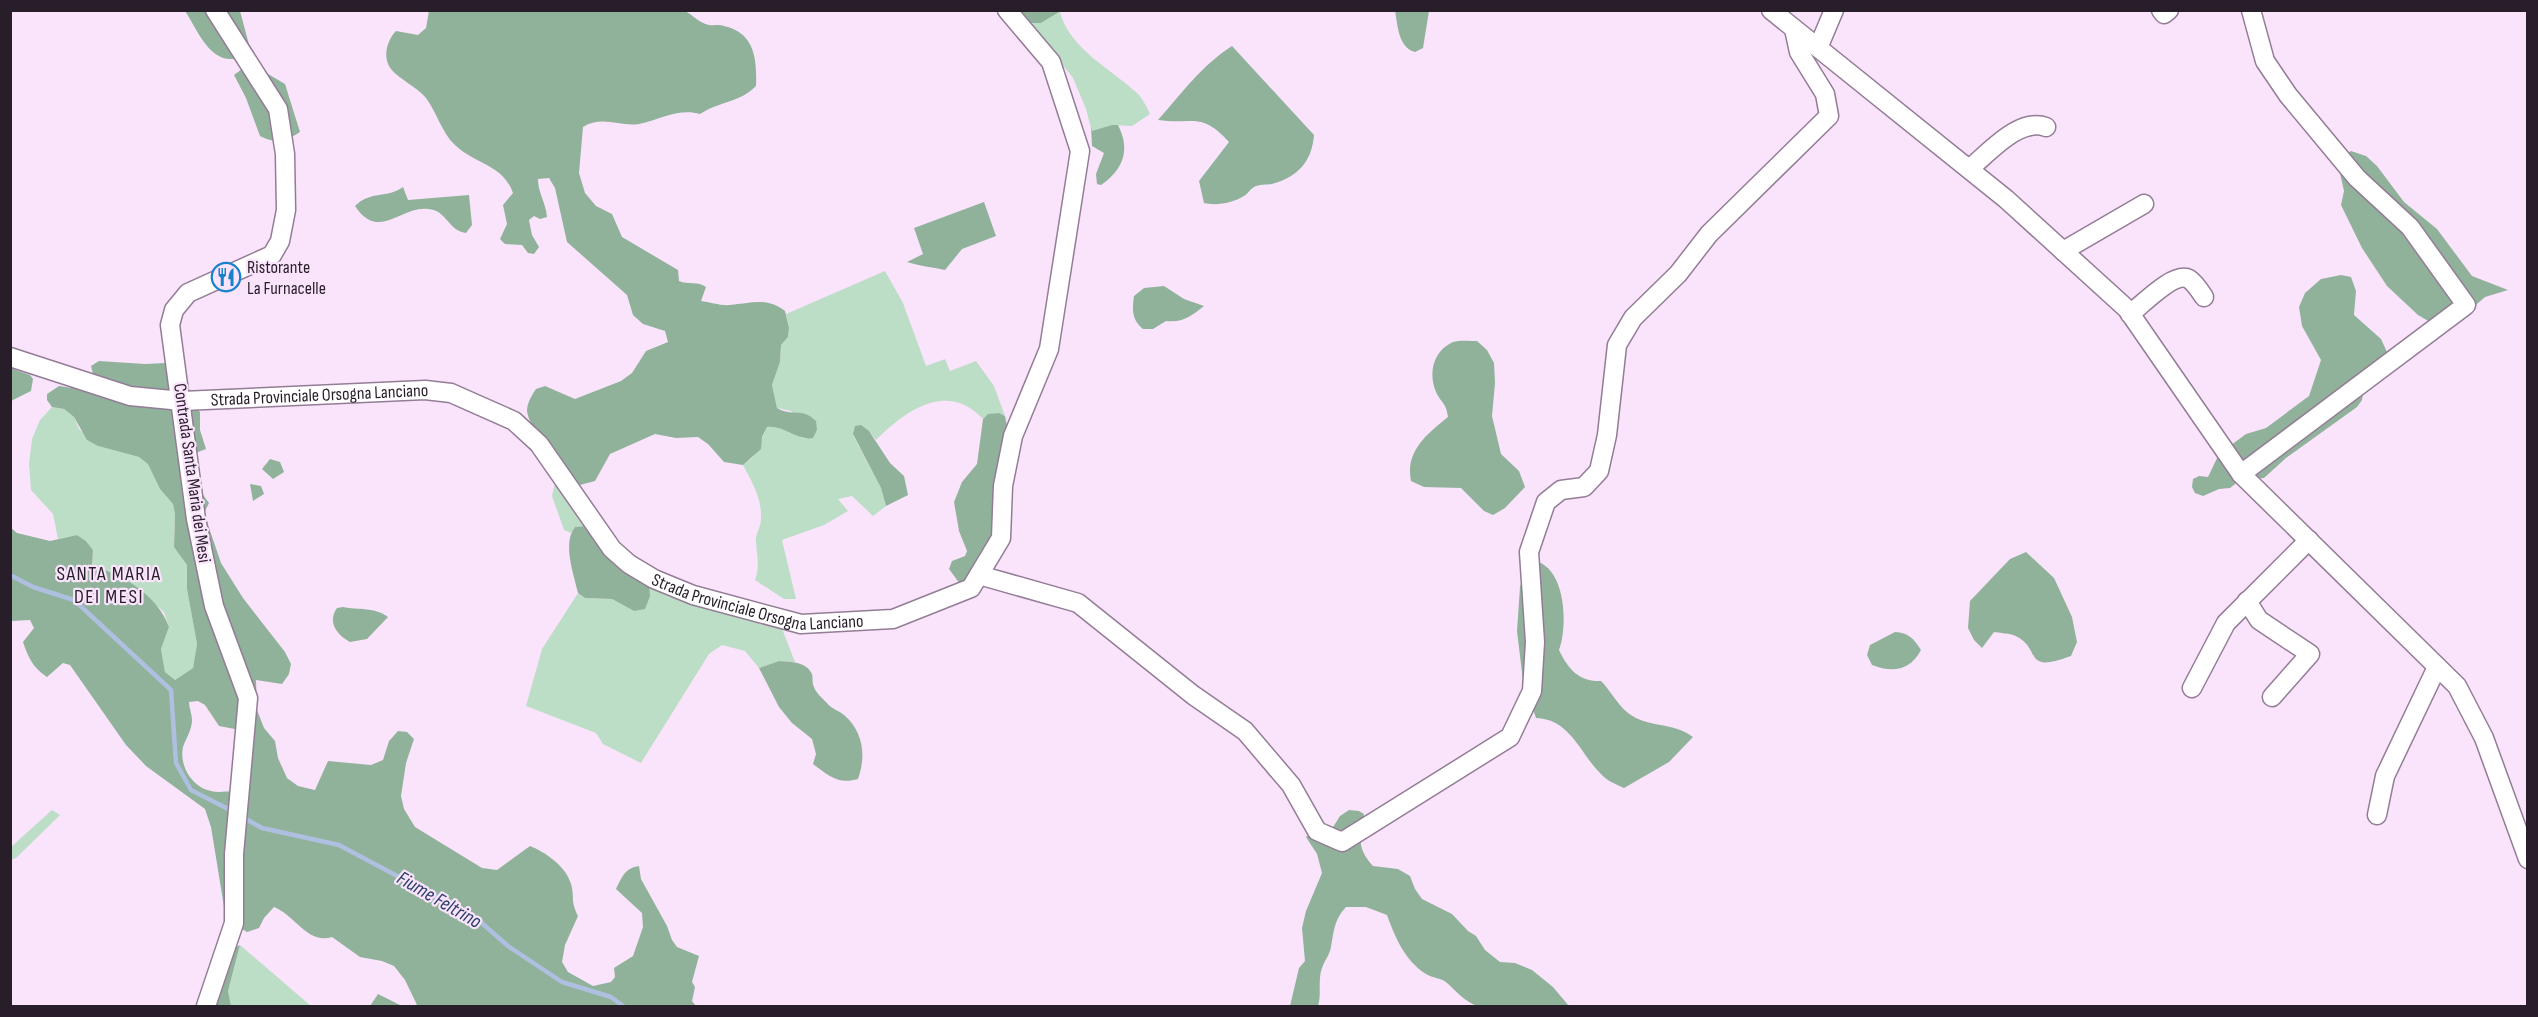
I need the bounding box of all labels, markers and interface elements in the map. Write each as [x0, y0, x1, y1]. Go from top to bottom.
place label: Ristorante La Furnacelle [247, 257, 326, 299]
restaurant icon: Ristorante La Furnacelle [210, 261, 242, 293]
street label: Strada Provinciale Orsogna Lanciano [210, 379, 429, 410]
street label: Contrada Santa Maria dei Mesi [169, 382, 215, 564]
district label: SANTA MARIA DEI MESI [56, 562, 162, 609]
street label: Strada Provinciale Orsogna Lanciano [649, 569, 864, 635]
water label: Fiume Feltrino [393, 866, 485, 934]

